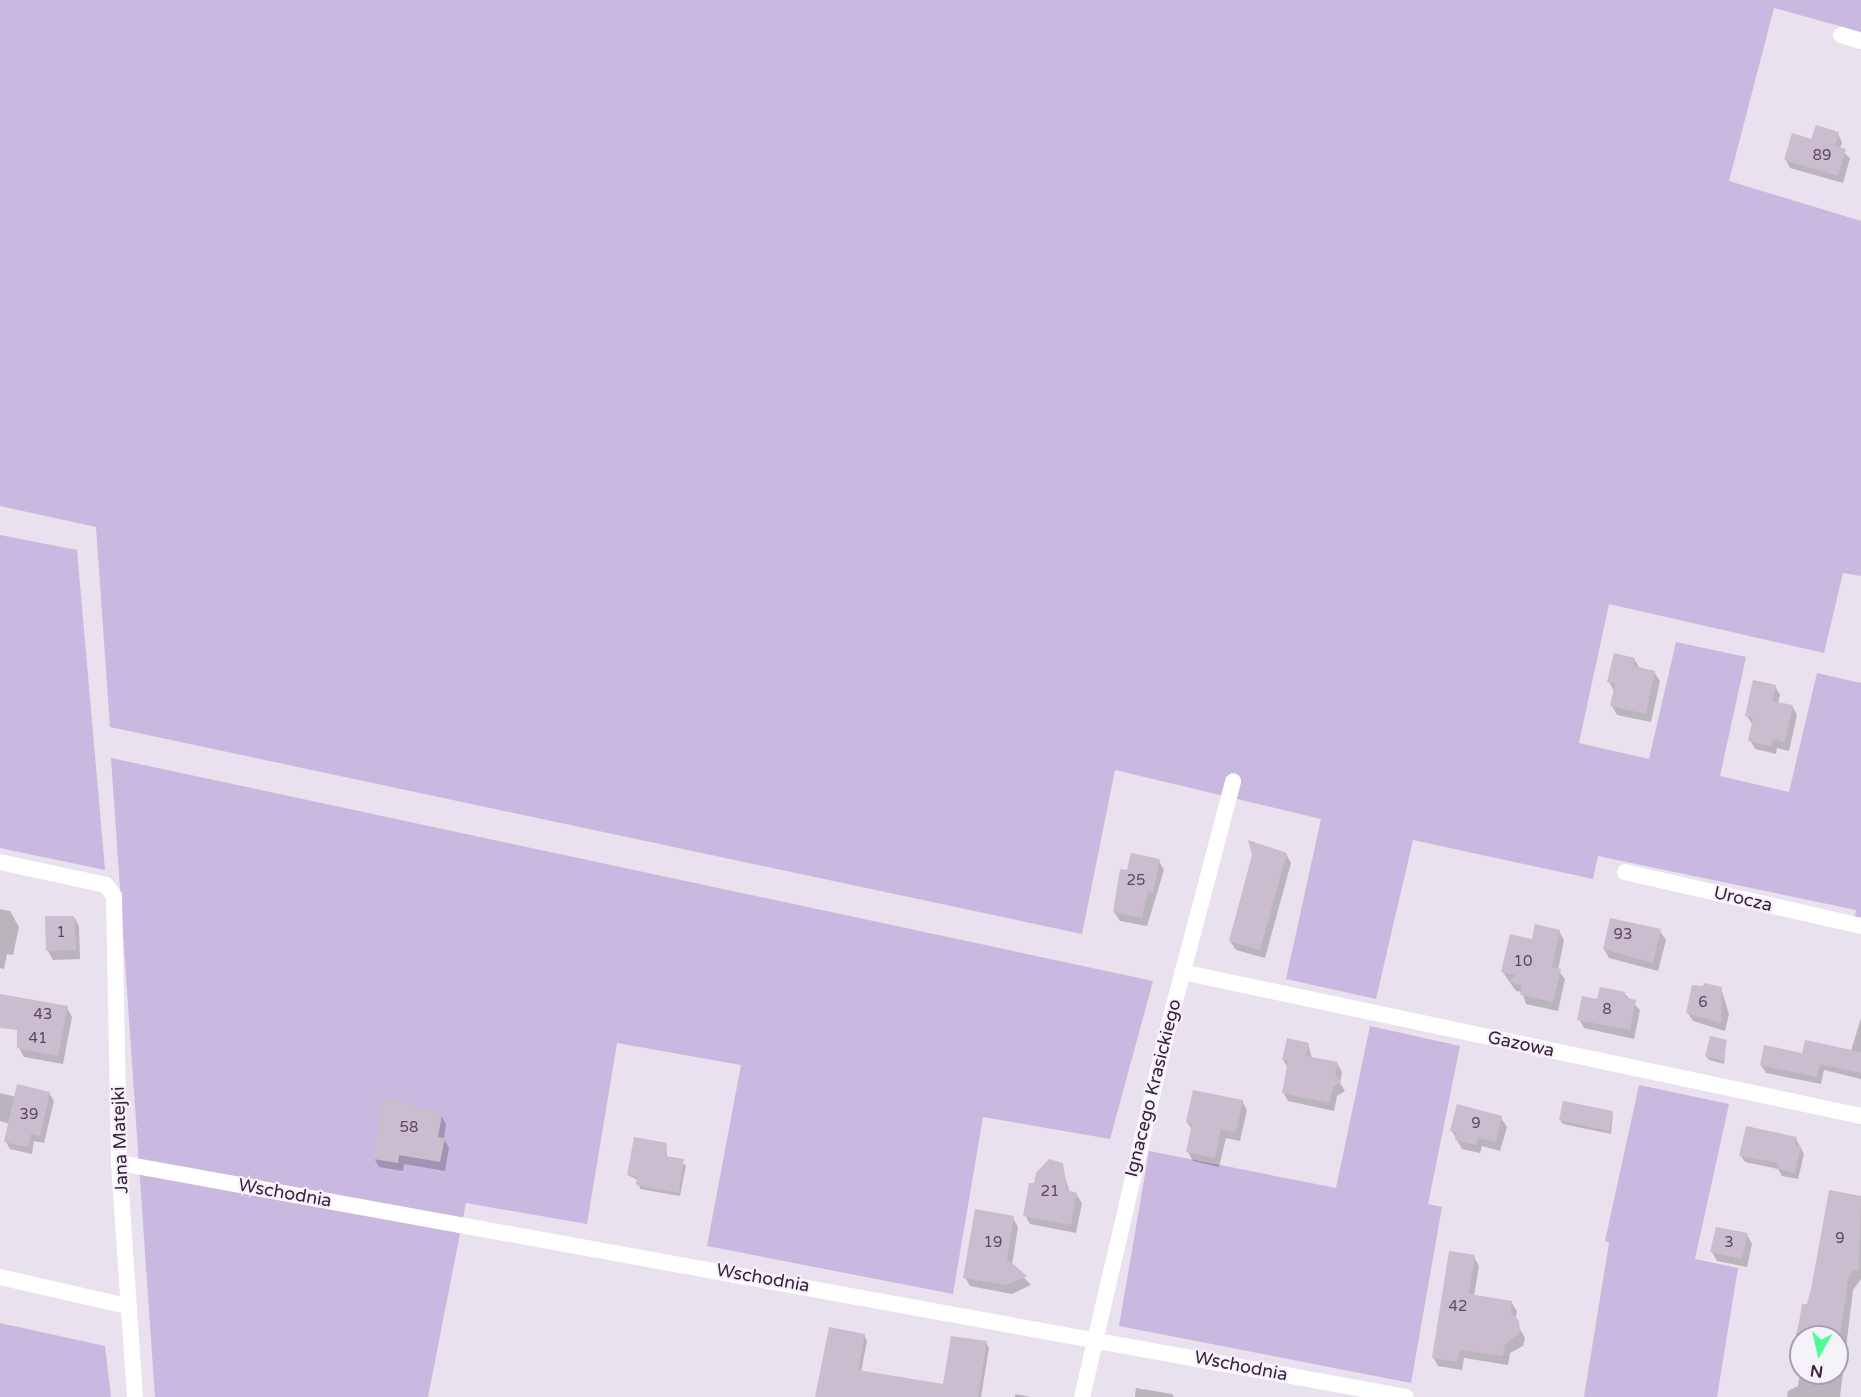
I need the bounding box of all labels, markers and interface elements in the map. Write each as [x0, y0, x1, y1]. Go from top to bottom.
house number: 89 [1813, 147, 1831, 165]
house number: 25 [1127, 872, 1145, 890]
street label: Urocza [1712, 882, 1774, 916]
house number: 1 [56, 924, 66, 942]
house number: 93 [1614, 926, 1632, 944]
house number: 10 [1514, 953, 1532, 971]
house number: 6 [1698, 994, 1708, 1012]
street label: Ignacego Krasickiego [1120, 997, 1186, 1179]
house number: 8 [1602, 1001, 1612, 1019]
house number: 43 [34, 1006, 52, 1024]
street label: Gazowa [1486, 1026, 1556, 1062]
house number: 41 [29, 1030, 47, 1048]
street label: Jana Matejki [107, 1086, 133, 1194]
house number: 39 [20, 1106, 38, 1124]
house number: 9 [1471, 1115, 1481, 1133]
house number: 58 [400, 1119, 418, 1137]
street label: Wschodnia [237, 1174, 333, 1212]
house number: 21 [1041, 1183, 1059, 1201]
house number: 9 [1835, 1230, 1845, 1248]
house number: 19 [984, 1234, 1002, 1252]
house number: 3 [1724, 1234, 1734, 1252]
street label: Wschodnia [715, 1259, 811, 1297]
house number: 42 [1449, 1298, 1467, 1316]
north arrow [1789, 1325, 1849, 1385]
street label: Wschodnia [1193, 1346, 1289, 1386]
text: N [1809, 1360, 1825, 1382]

